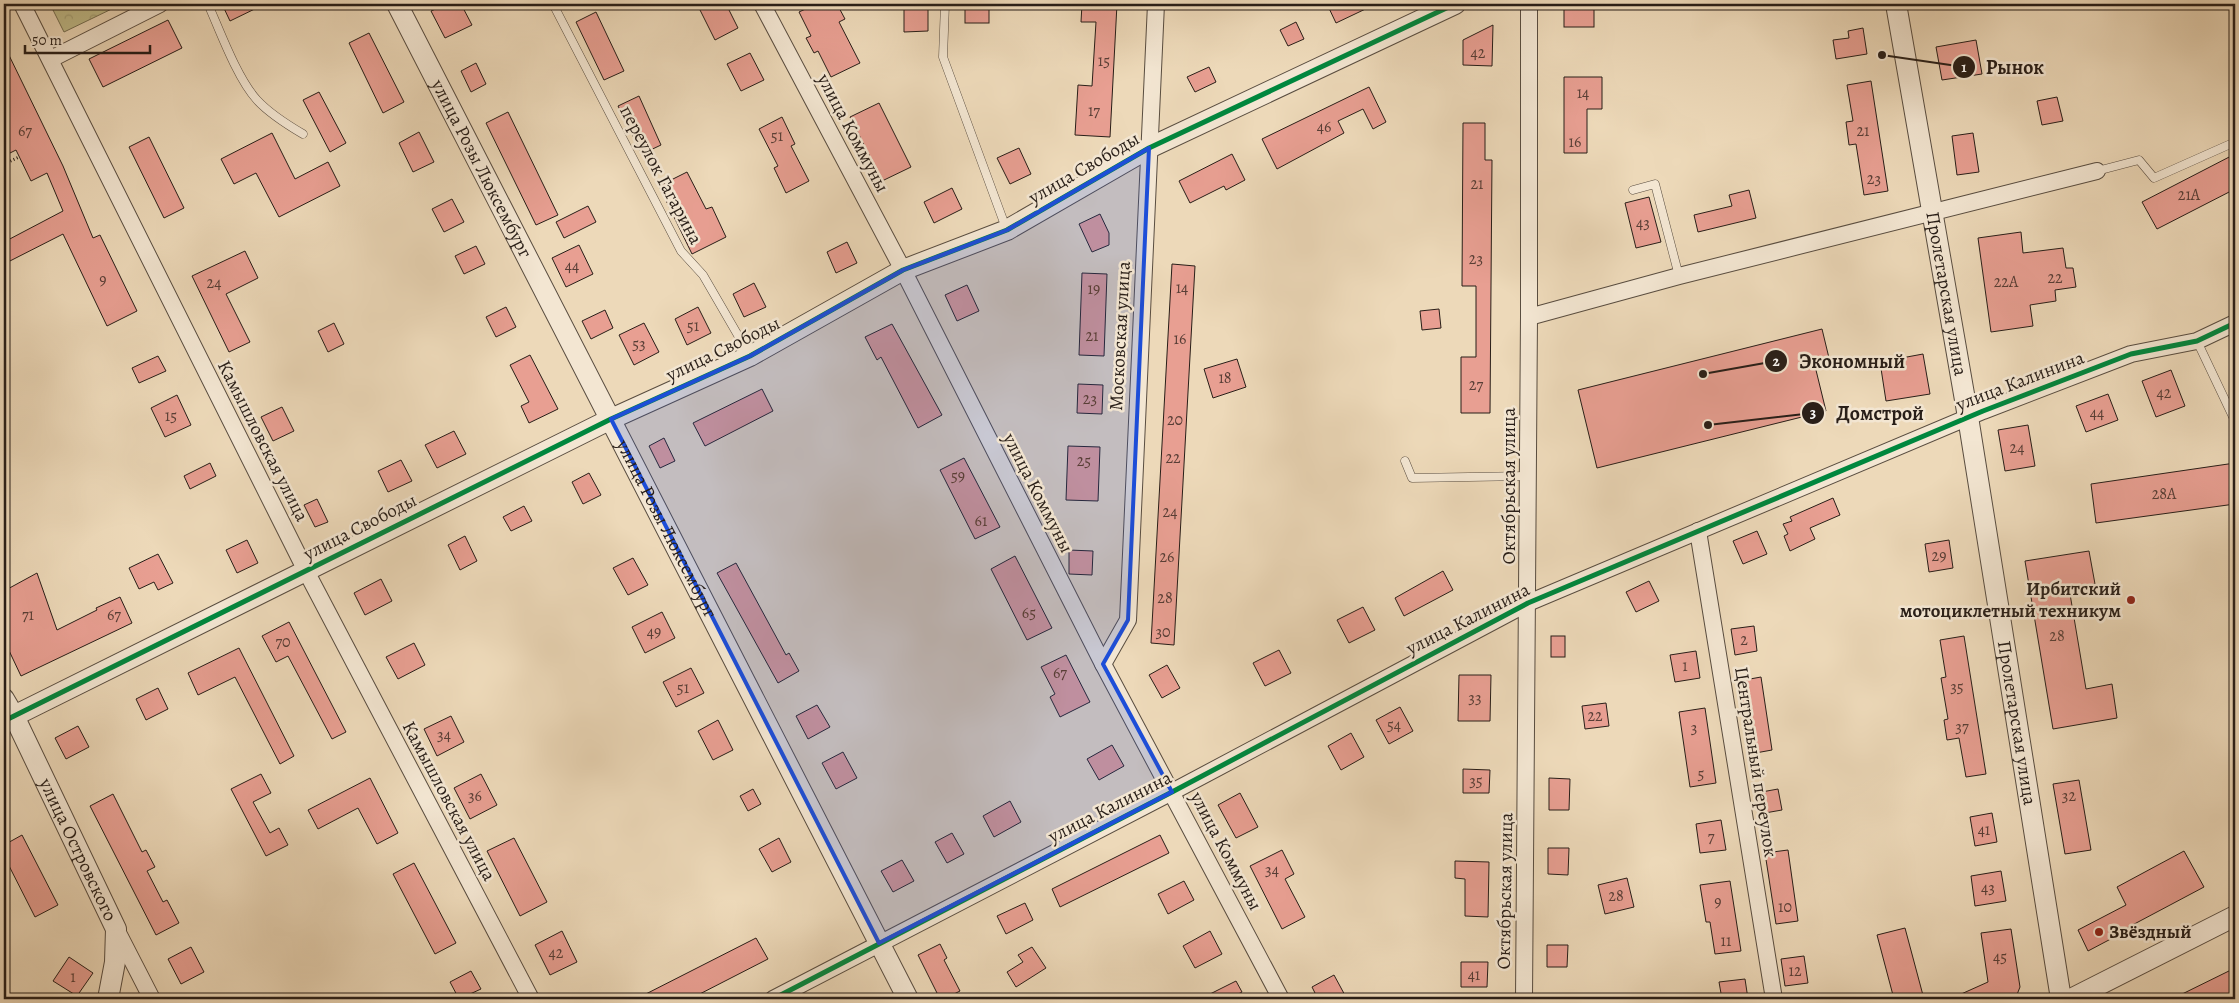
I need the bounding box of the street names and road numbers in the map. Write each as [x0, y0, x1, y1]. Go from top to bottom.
street label: улица Коммуны [810, 68, 895, 197]
street label: улица Розы Люксембург [424, 74, 538, 262]
street label: переулок Гагарина [613, 101, 709, 249]
street label: улица Свободы [1023, 126, 1144, 211]
street label: Пролетарская улица [1919, 209, 1974, 378]
street label: Московская улица [1103, 260, 1137, 411]
street label: улица Свободы [661, 310, 784, 388]
street label: улица Калинина [1951, 344, 2088, 418]
street label: Камышловская улица [211, 356, 315, 526]
street label: Октябрьская улица [1496, 407, 1522, 564]
street label: улица Коммуны [996, 428, 1079, 557]
street label: улица Розы Люксембург [609, 434, 723, 623]
street label: улица Свободы [298, 487, 421, 567]
street label: улица Калинина [1401, 577, 1535, 662]
street label: Пролетарская улица [1991, 639, 2043, 807]
street label: Центральный переулок [1728, 665, 1784, 859]
street label: Камышловская улица [396, 716, 502, 886]
street label: улица Калинина [1043, 765, 1177, 850]
street label: улица Островского [32, 773, 123, 926]
street label: улица Коммуны [1183, 786, 1268, 915]
street label: Октябрьская улица [1491, 812, 1519, 970]

